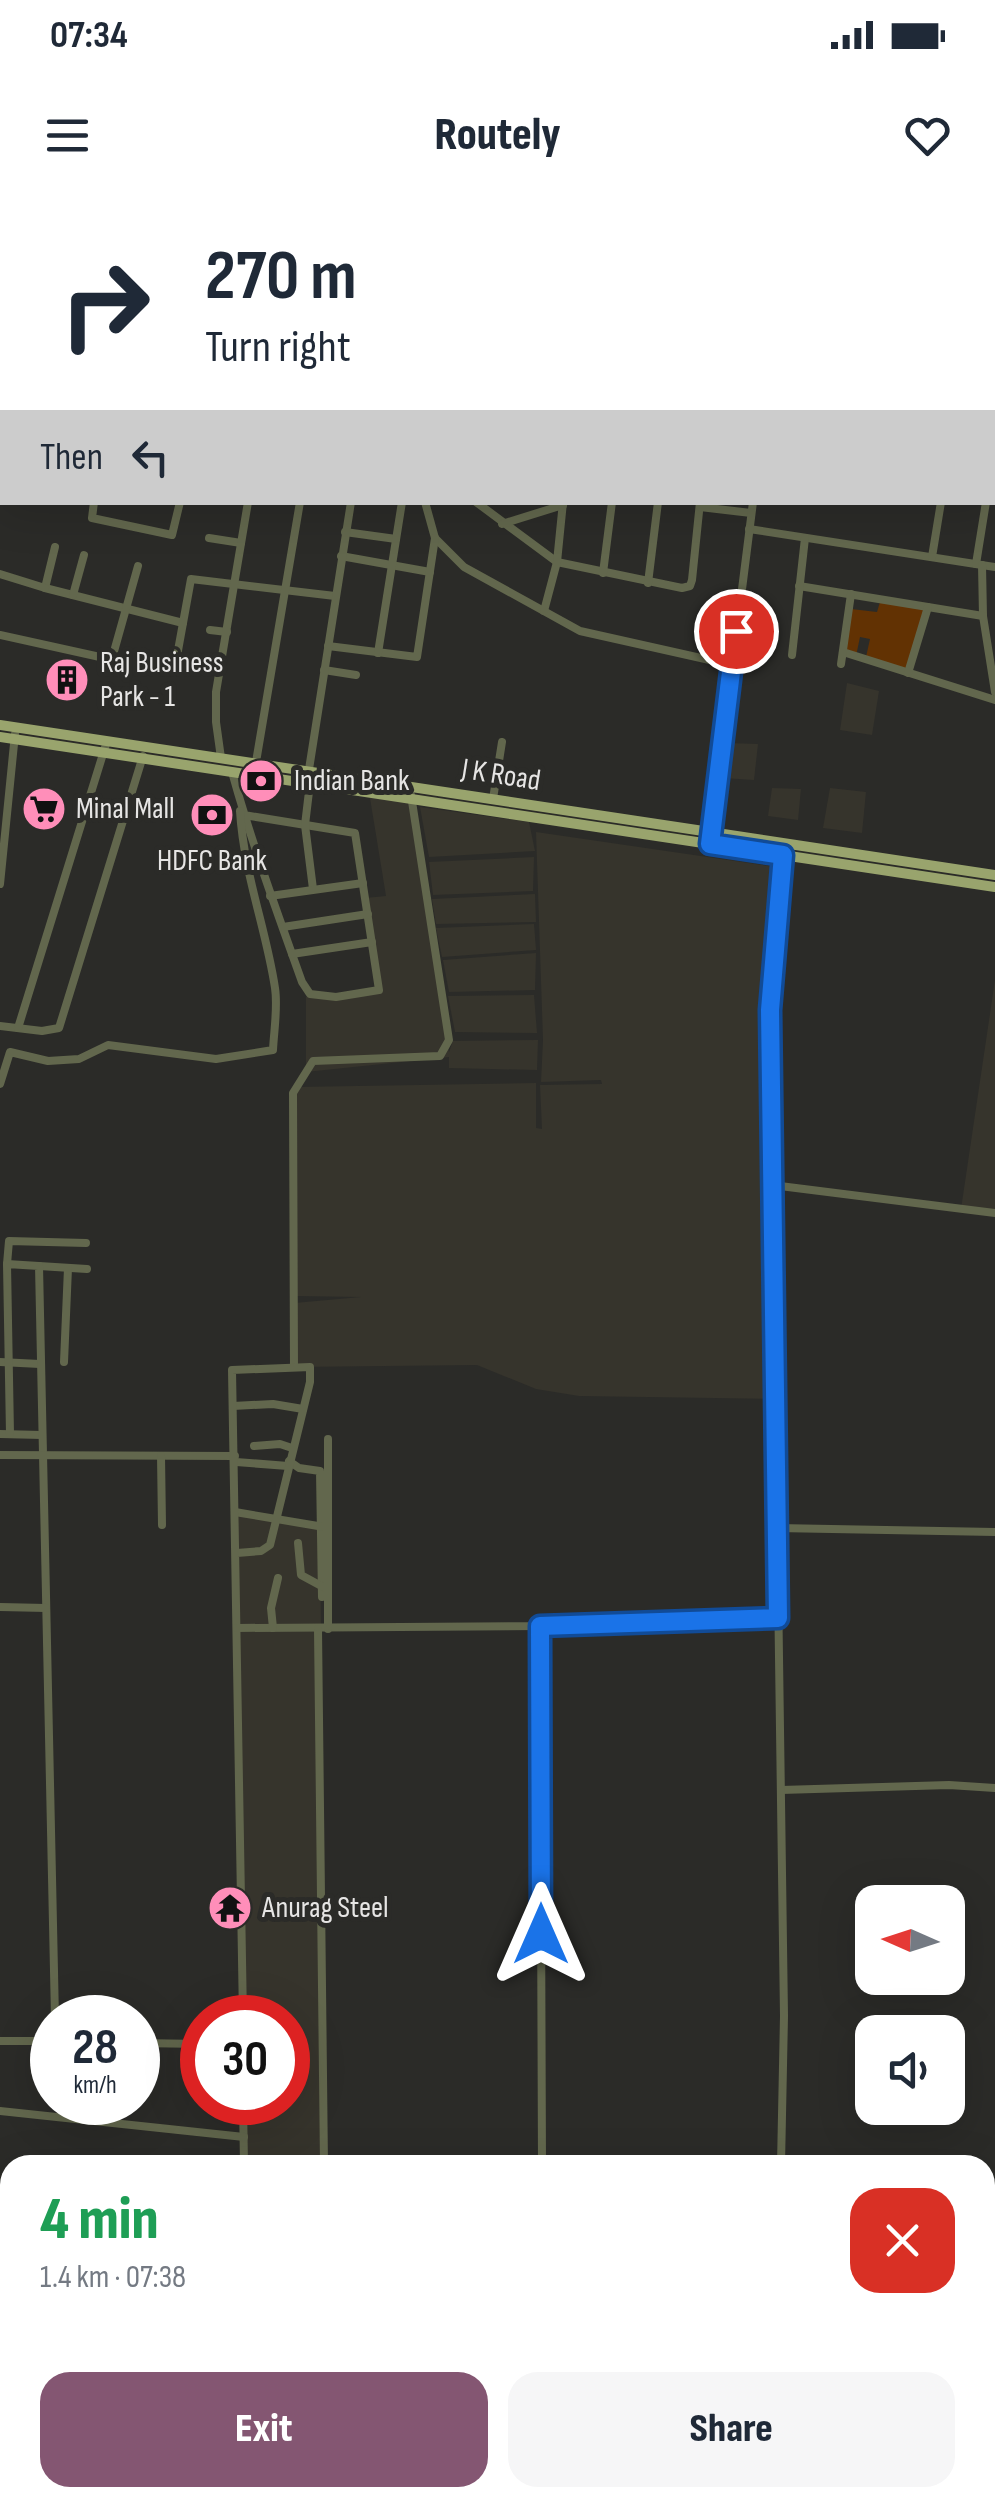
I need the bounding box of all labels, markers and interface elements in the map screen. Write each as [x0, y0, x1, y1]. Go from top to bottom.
text: 07:34 [50, 13, 128, 58]
icon: menu [40, 108, 95, 163]
text: Routely [434, 108, 561, 163]
icon: heart [900, 108, 955, 163]
text: 270 m [205, 235, 357, 319]
icon: right [40, 240, 170, 370]
text: Turn right [205, 320, 351, 375]
icon: left [123, 430, 178, 485]
text: Then [40, 435, 103, 480]
pin [694, 589, 779, 674]
icon: arrive [709, 604, 764, 659]
place label: Raj Business Park - 1 [100, 645, 224, 715]
building icon: Raj Business Park - 1 [44, 657, 90, 703]
street label: J K Road [458, 751, 543, 799]
bank icon: Indian Bank [238, 758, 284, 804]
place label: Indian Bank [294, 763, 410, 799]
supermarket icon: Minal Mall [21, 786, 67, 832]
place label: Minal Mall [76, 791, 175, 827]
bank icon: HDFC Bank [189, 792, 235, 838]
place label: HDFC Bank [157, 843, 268, 879]
position arrow [489, 1882, 593, 1986]
temple icon: Anurag Steel [207, 1885, 253, 1931]
north arrow [855, 1885, 965, 1995]
map controls [855, 1885, 965, 2125]
place label: Anurag Steel [261, 1890, 389, 1926]
speed limit sign: 30 [180, 1995, 310, 2125]
button: sound [855, 2015, 965, 2125]
text: 28 [72, 2018, 118, 2078]
text: km/h [73, 2070, 117, 2101]
text: 4 min [40, 2184, 159, 2256]
button: close [850, 2188, 955, 2293]
text: 1.4 km · 07:38 [40, 2258, 186, 2297]
button: Exit [40, 2372, 488, 2487]
button: Share [508, 2372, 955, 2487]

